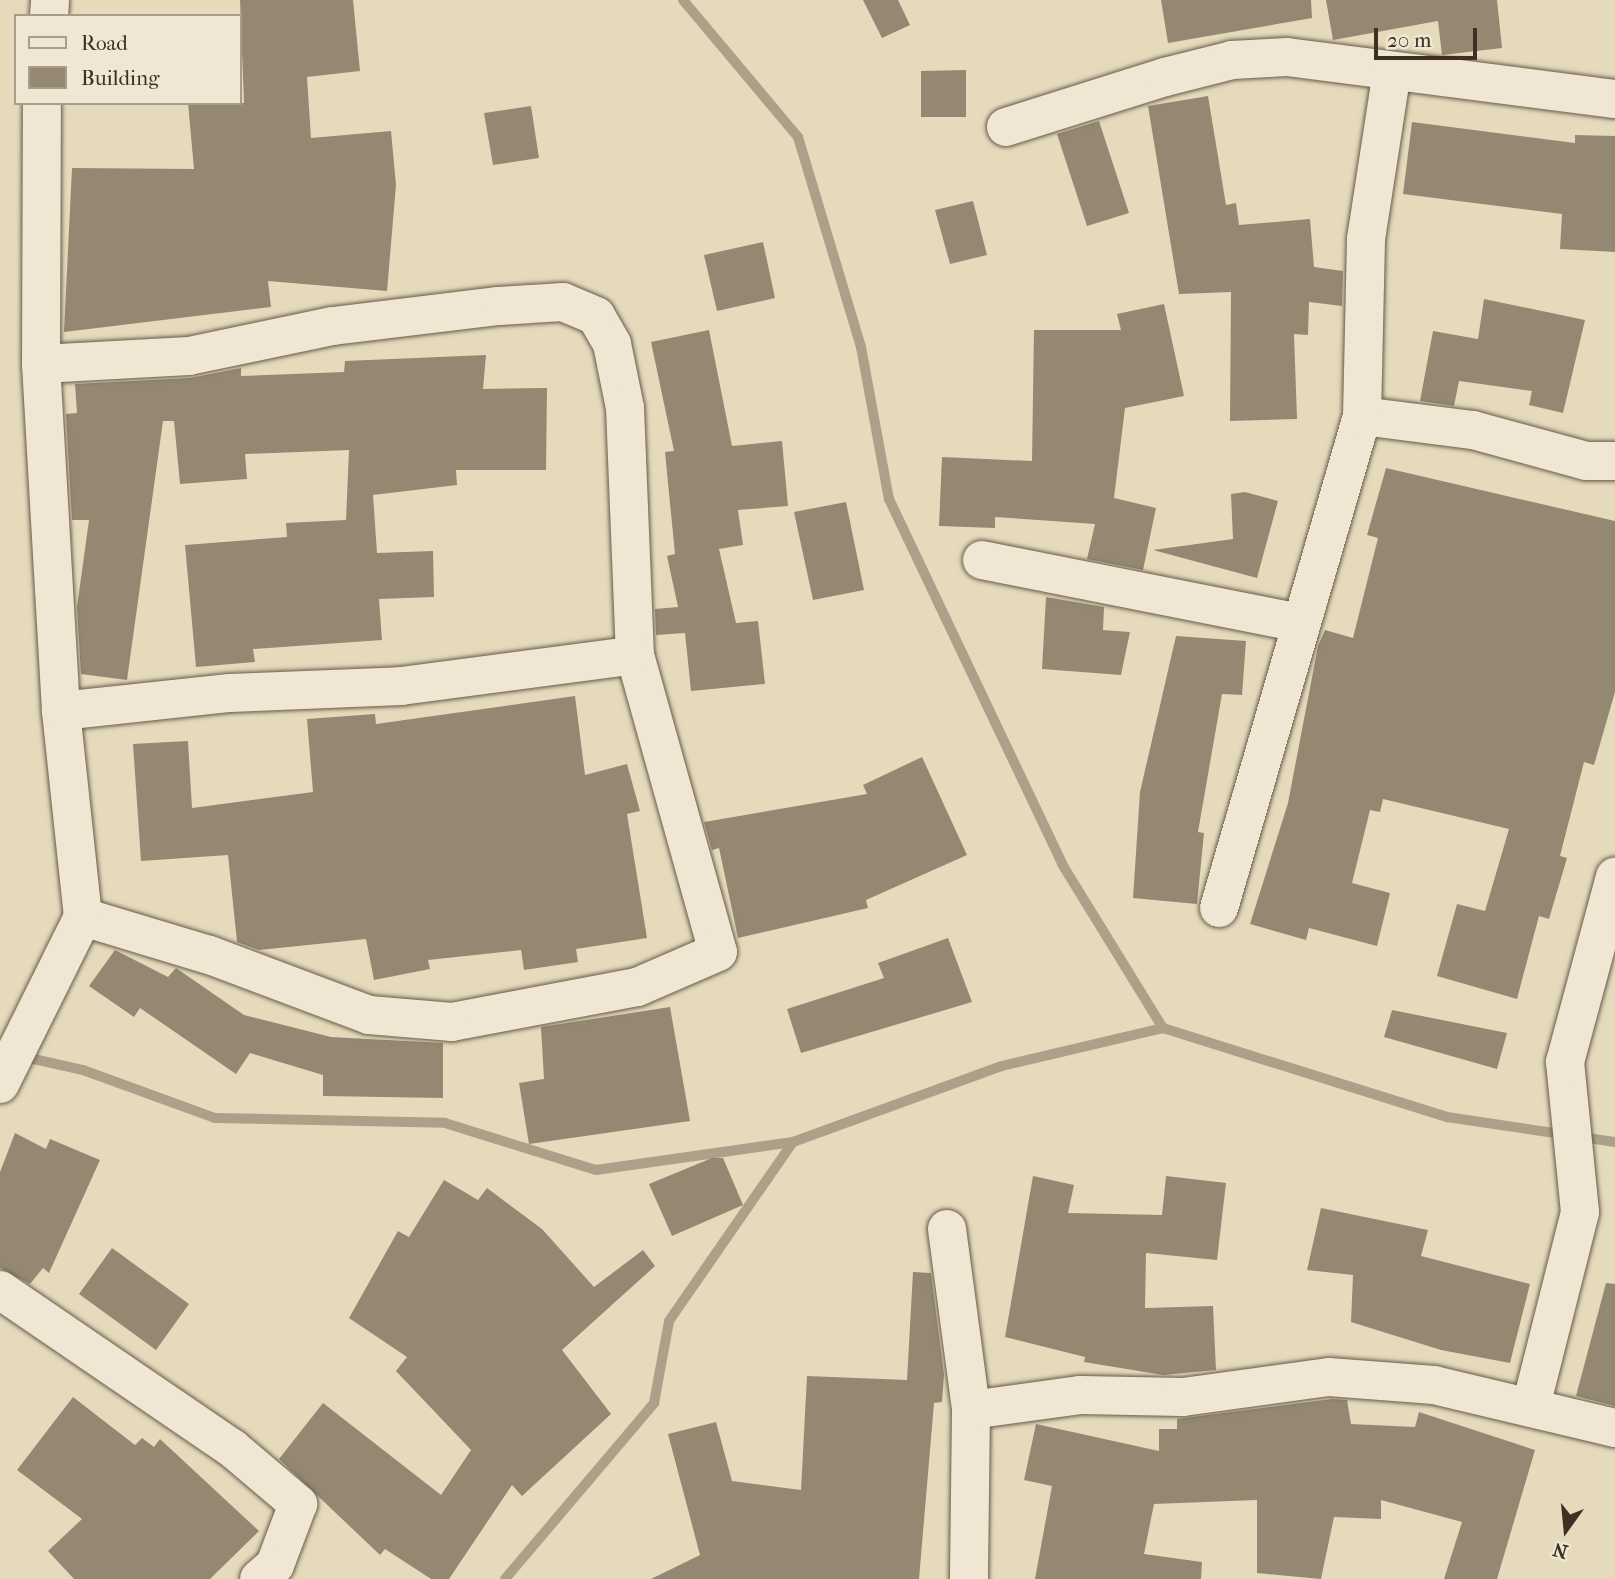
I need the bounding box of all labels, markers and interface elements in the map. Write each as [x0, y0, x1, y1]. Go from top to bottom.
legend [14, 14, 242, 105]
scale bar [1377, 14, 1480, 58]
text: 20 m [1387, 28, 1431, 52]
text: Road [81, 31, 128, 55]
text: Building [81, 66, 159, 90]
north arrow [1531, 1495, 1601, 1565]
text: N [1551, 1538, 1570, 1563]

